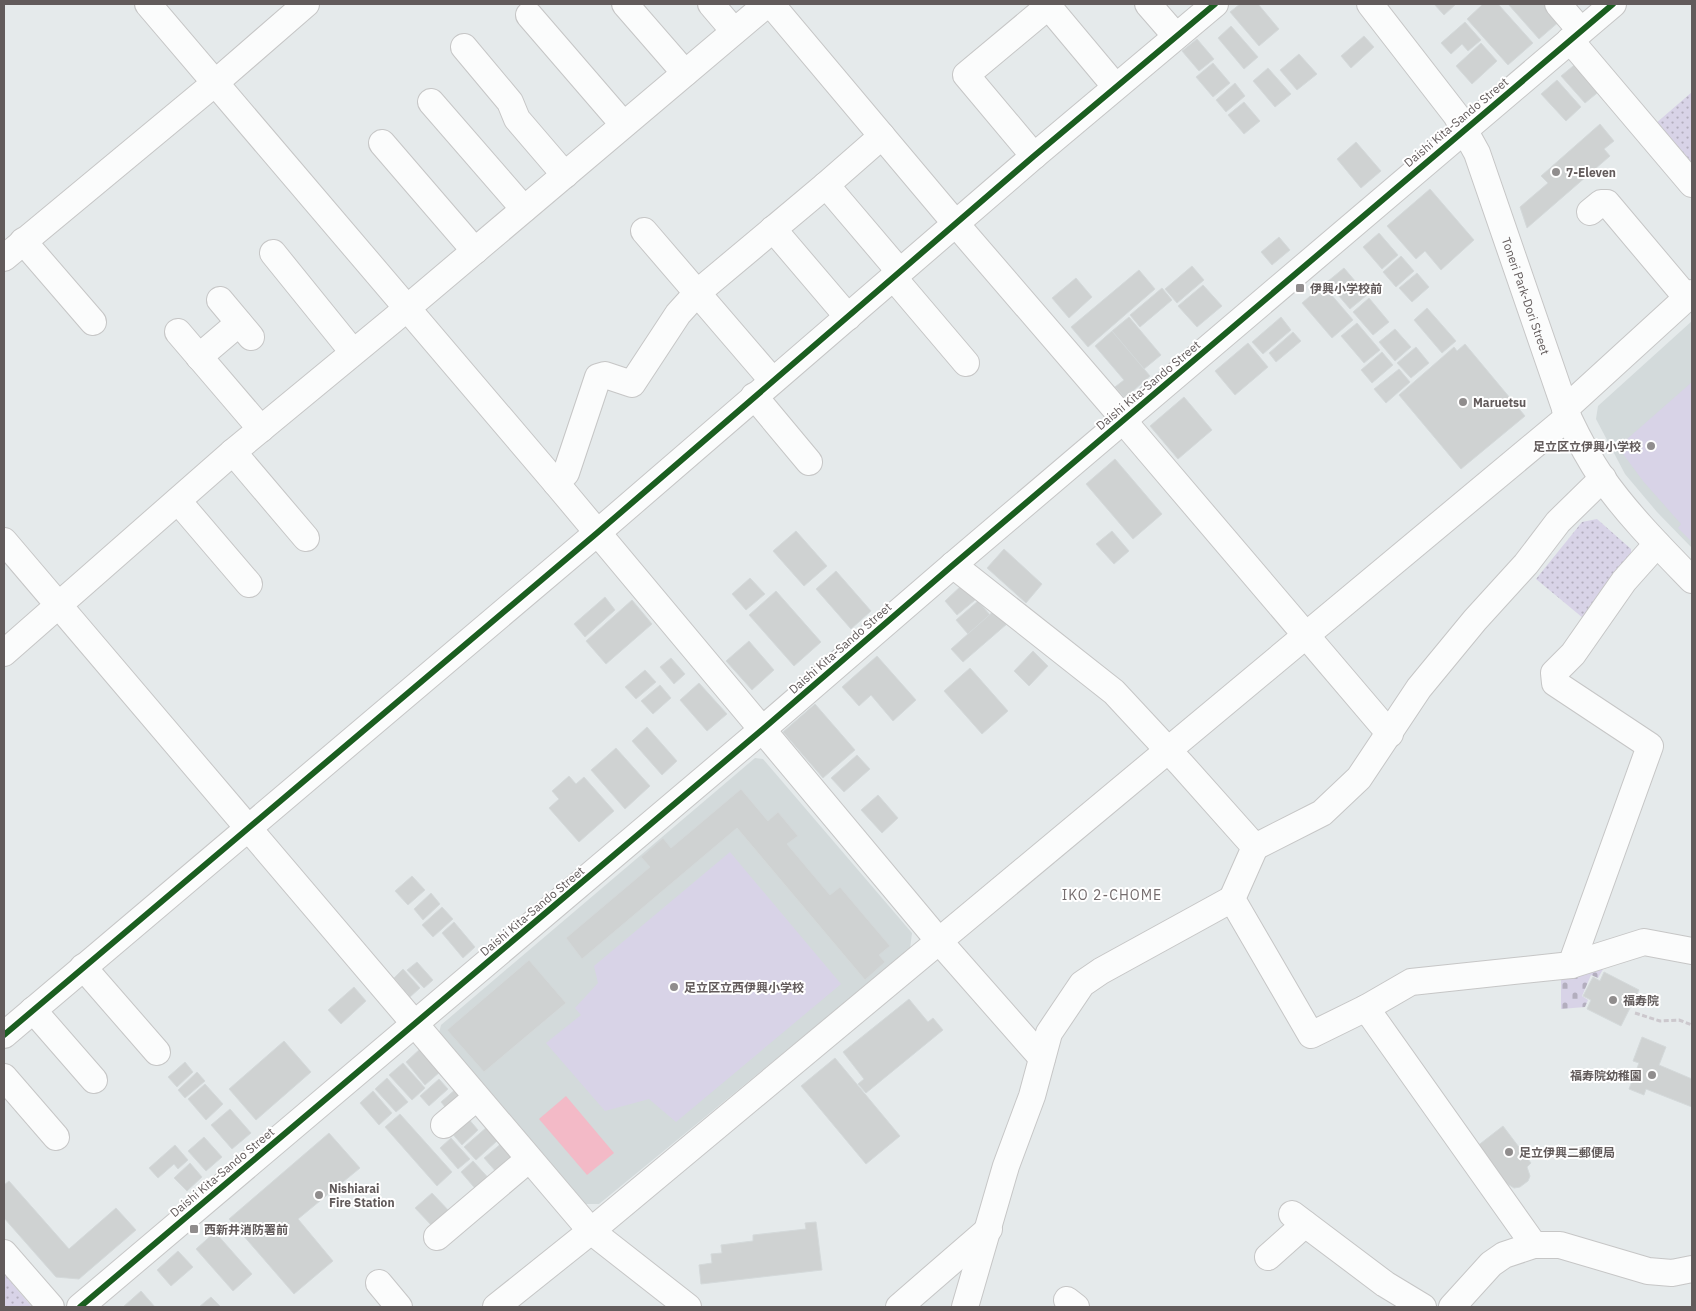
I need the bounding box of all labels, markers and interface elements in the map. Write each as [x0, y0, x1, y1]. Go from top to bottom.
street label: Daishi Kita-Sando Street [1401, 74, 1511, 170]
place label: 7-Eleven [1566, 165, 1616, 180]
marker: 7-Eleven [1550, 166, 1562, 178]
street label: Toneri Park-Dori Street [1499, 235, 1553, 357]
place label: 伊興小学校前 [1310, 281, 1382, 296]
marker: 伊興小学校前 [1294, 282, 1306, 294]
street label: Daishi Kita-Sando Street [1093, 337, 1203, 433]
place label: Maruetsu [1473, 395, 1526, 410]
marker: Maruetsu [1457, 396, 1469, 408]
place label: 足立区立伊興小学校 [1533, 439, 1641, 454]
marker: 足立区立伊興小学校 [1645, 440, 1657, 452]
street label: Daishi Kita-Sando Street [786, 599, 894, 697]
street label: Daishi Kita-Sando Street [477, 863, 587, 959]
district label: IKO 2-CHOME [1062, 886, 1162, 904]
place label: 足立区立西伊興小学校 [684, 980, 804, 995]
marker: 足立区立西伊興小学校 [668, 981, 680, 993]
place label: 福寿院 [1623, 993, 1659, 1008]
marker: 福寿院 [1607, 994, 1619, 1006]
place label: 福寿院幼稚園 [1570, 1068, 1642, 1083]
marker: 福寿院幼稚園 [1646, 1069, 1658, 1081]
street label: Daishi Kita-Sando Street [167, 1124, 277, 1220]
place label: 足立伊興二郵便局 [1519, 1145, 1615, 1160]
marker: 足立伊興二郵便局 [1503, 1146, 1515, 1158]
place label: Nishiarai Fire Station [329, 1181, 395, 1210]
marker: Nishiarai Fire Station [313, 1189, 325, 1201]
place label: 西新井消防署前 [204, 1222, 288, 1237]
marker: 西新井消防署前 [188, 1223, 200, 1235]

